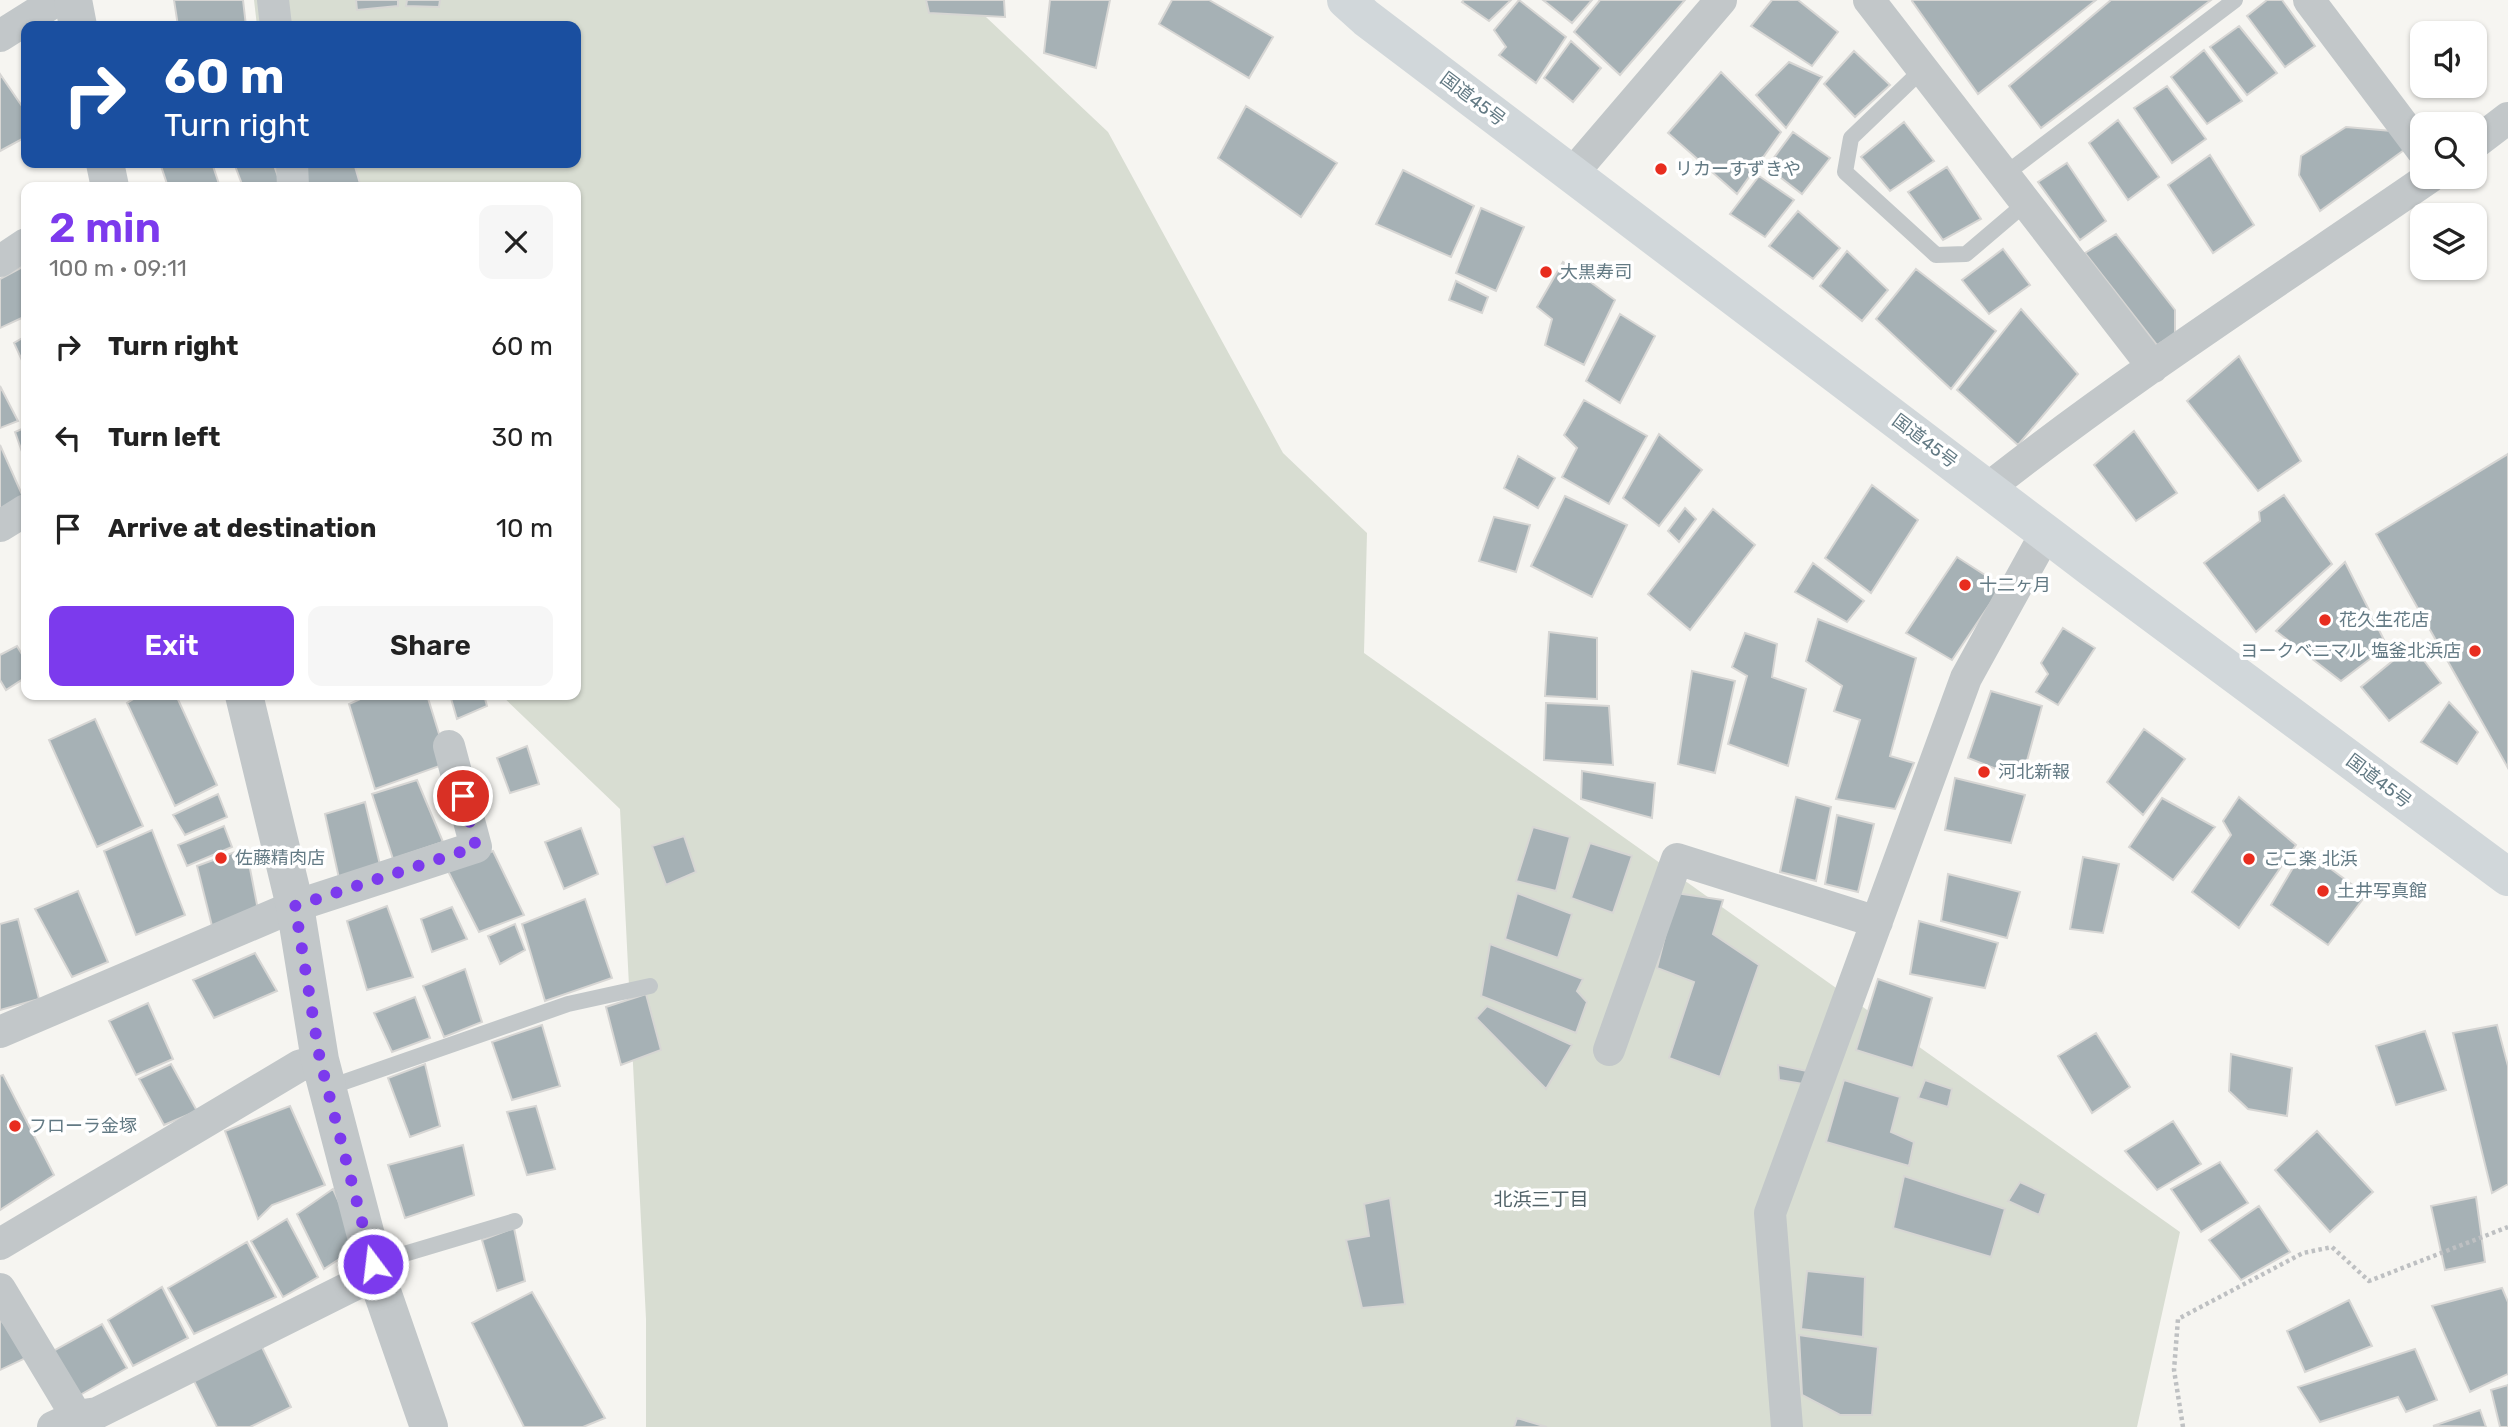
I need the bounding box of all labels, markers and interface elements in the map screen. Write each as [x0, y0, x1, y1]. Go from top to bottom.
map controls [2410, 21, 2487, 280]
button: sound [2410, 21, 2487, 98]
text: 60 m [164, 47, 285, 105]
icon: right [49, 49, 140, 140]
street label: 国道45号 [1436, 67, 1510, 131]
text: Turn right [164, 106, 309, 144]
button: search [2410, 112, 2487, 189]
place label: リカーすずきや [1675, 158, 1801, 180]
marker: リカーすずきや [1653, 161, 1669, 177]
text: 2 min [49, 203, 161, 253]
button: layers [2410, 203, 2487, 280]
button: close [479, 205, 553, 279]
text: 100 m · 09:11 [49, 254, 187, 282]
place label: 大黒寿司 [1560, 261, 1632, 283]
marker: 大黒寿司 [1538, 264, 1554, 280]
icon: right [49, 328, 87, 366]
text: Turn right [108, 331, 238, 362]
text: 60 m [491, 331, 553, 362]
street label: 国道45号 [1888, 409, 1962, 473]
icon: left [49, 419, 87, 457]
text: Turn left [108, 422, 220, 453]
text: 30 m [491, 422, 553, 453]
icon: arrive [49, 510, 87, 548]
text: Arrive at destination [108, 513, 376, 544]
text: 10 m [496, 513, 553, 544]
place label: 十二ヶ月 [1979, 574, 2051, 596]
marker: 十二ヶ月 [1957, 577, 1973, 593]
button: Exit [49, 606, 294, 686]
button: Share [308, 606, 553, 686]
place label: 花久生花店 [2339, 609, 2429, 631]
marker: 花久生花店 [2317, 612, 2333, 628]
place label: ヨークベニマル 塩釜北浜店 [2241, 640, 2461, 662]
marker: ヨークベニマル 塩釜北浜店 [2467, 643, 2483, 659]
street label: 国道45号 [2342, 749, 2416, 813]
place label: 河北新報 [1998, 761, 2070, 783]
marker: 河北新報 [1976, 764, 1992, 780]
pin [433, 766, 493, 826]
icon: arrive [444, 777, 482, 815]
place label: 佐藤精肉店 [235, 847, 325, 869]
place label: ここ楽 北浜 [2263, 848, 2357, 870]
marker: 佐藤精肉店 [213, 850, 229, 866]
marker: ここ楽 北浜 [2241, 851, 2257, 867]
place label: 土井写真館 [2337, 880, 2427, 902]
marker: 土井写真館 [2315, 883, 2331, 899]
place label: フローラ金塚 [29, 1115, 137, 1137]
marker: フローラ金塚 [7, 1118, 23, 1134]
district label: 北浜三丁目 [1493, 1188, 1589, 1211]
position arrow [336, 1227, 410, 1301]

